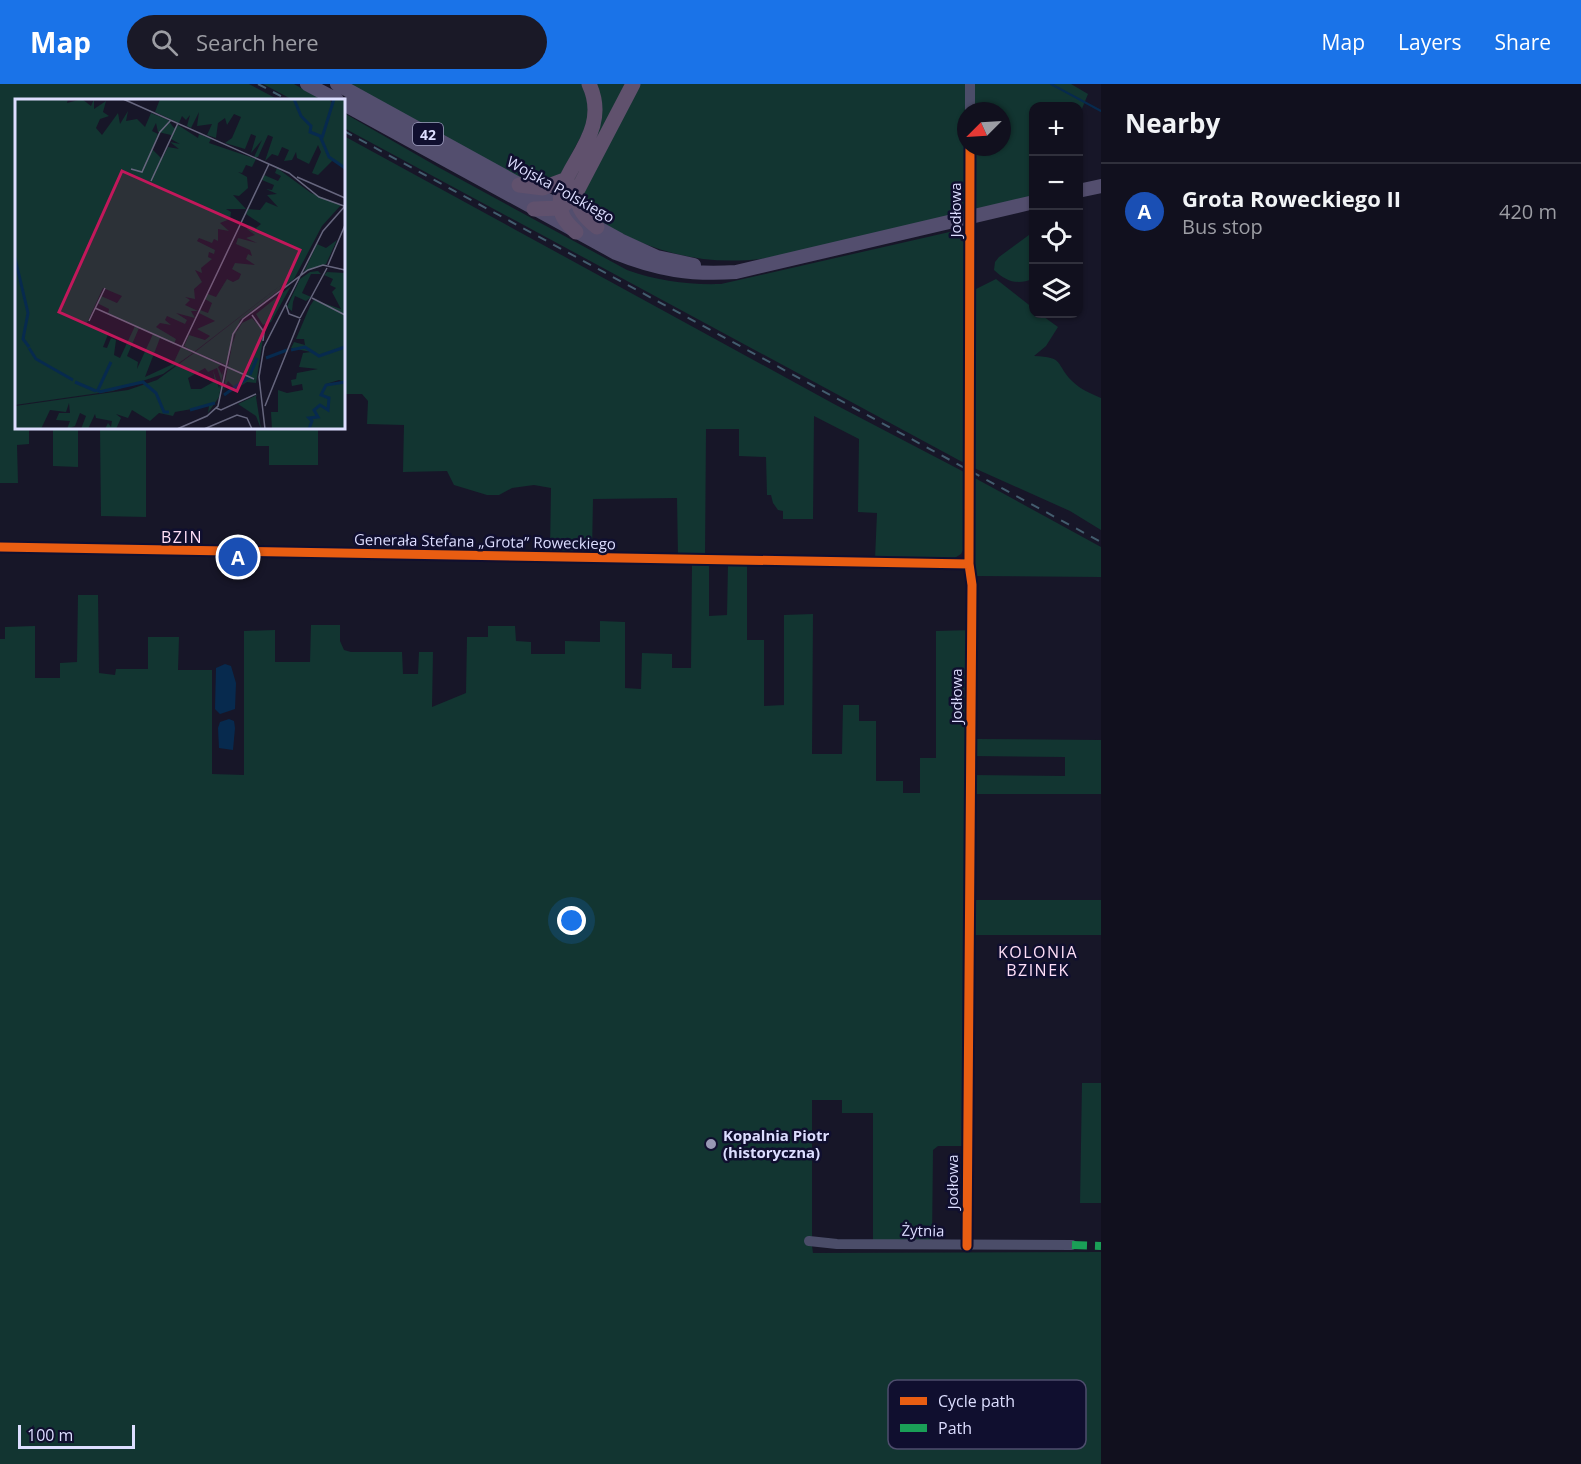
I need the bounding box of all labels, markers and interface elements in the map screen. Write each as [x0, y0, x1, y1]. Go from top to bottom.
search box [127, 15, 547, 69]
text: Map [30, 23, 91, 61]
icon: search [148, 26, 181, 59]
text: Search here [196, 27, 319, 57]
text: Map [1322, 28, 1365, 56]
text: Layers [1398, 28, 1462, 56]
text: Share [1495, 28, 1551, 56]
inset map [15, 99, 345, 429]
north arrow [957, 102, 1011, 156]
map controls [1029, 102, 1083, 318]
button: + [1029, 102, 1083, 156]
text: Nearby [1125, 105, 1220, 141]
road number: 42 [413, 123, 443, 145]
street label: Wojska Polskiego [504, 151, 618, 227]
button: − [1029, 156, 1083, 210]
street label: Jodłowa [945, 183, 965, 240]
text: Grota Roweckiego II [1182, 183, 1401, 213]
text: A [1138, 198, 1151, 225]
text: 420 m [1499, 198, 1557, 225]
button: locate [1029, 210, 1083, 264]
text: Bus stop [1182, 213, 1263, 240]
button: layers [1029, 264, 1083, 318]
district label: BZIN [161, 526, 203, 548]
street label: Generała Stefana „Grota” Roweckiego [354, 529, 616, 553]
pin: A [218, 534, 258, 580]
street label: Jodłowa [946, 669, 966, 726]
your location [557, 906, 586, 935]
district label: KOLONIA BZINEK [998, 941, 1078, 981]
place label: Kopalnia Piotr (historyczna) [723, 1125, 830, 1162]
marker: Kopalnia Piotr (historyczna) [704, 1137, 718, 1151]
street label: Jodłowa [942, 1155, 962, 1212]
street label: Żytnia [901, 1220, 945, 1240]
legend [888, 1380, 1086, 1449]
text: Cycle path [938, 1390, 1015, 1412]
text: Path [938, 1417, 972, 1439]
scale bar [18, 1422, 135, 1450]
text: 100 m [27, 1424, 73, 1446]

